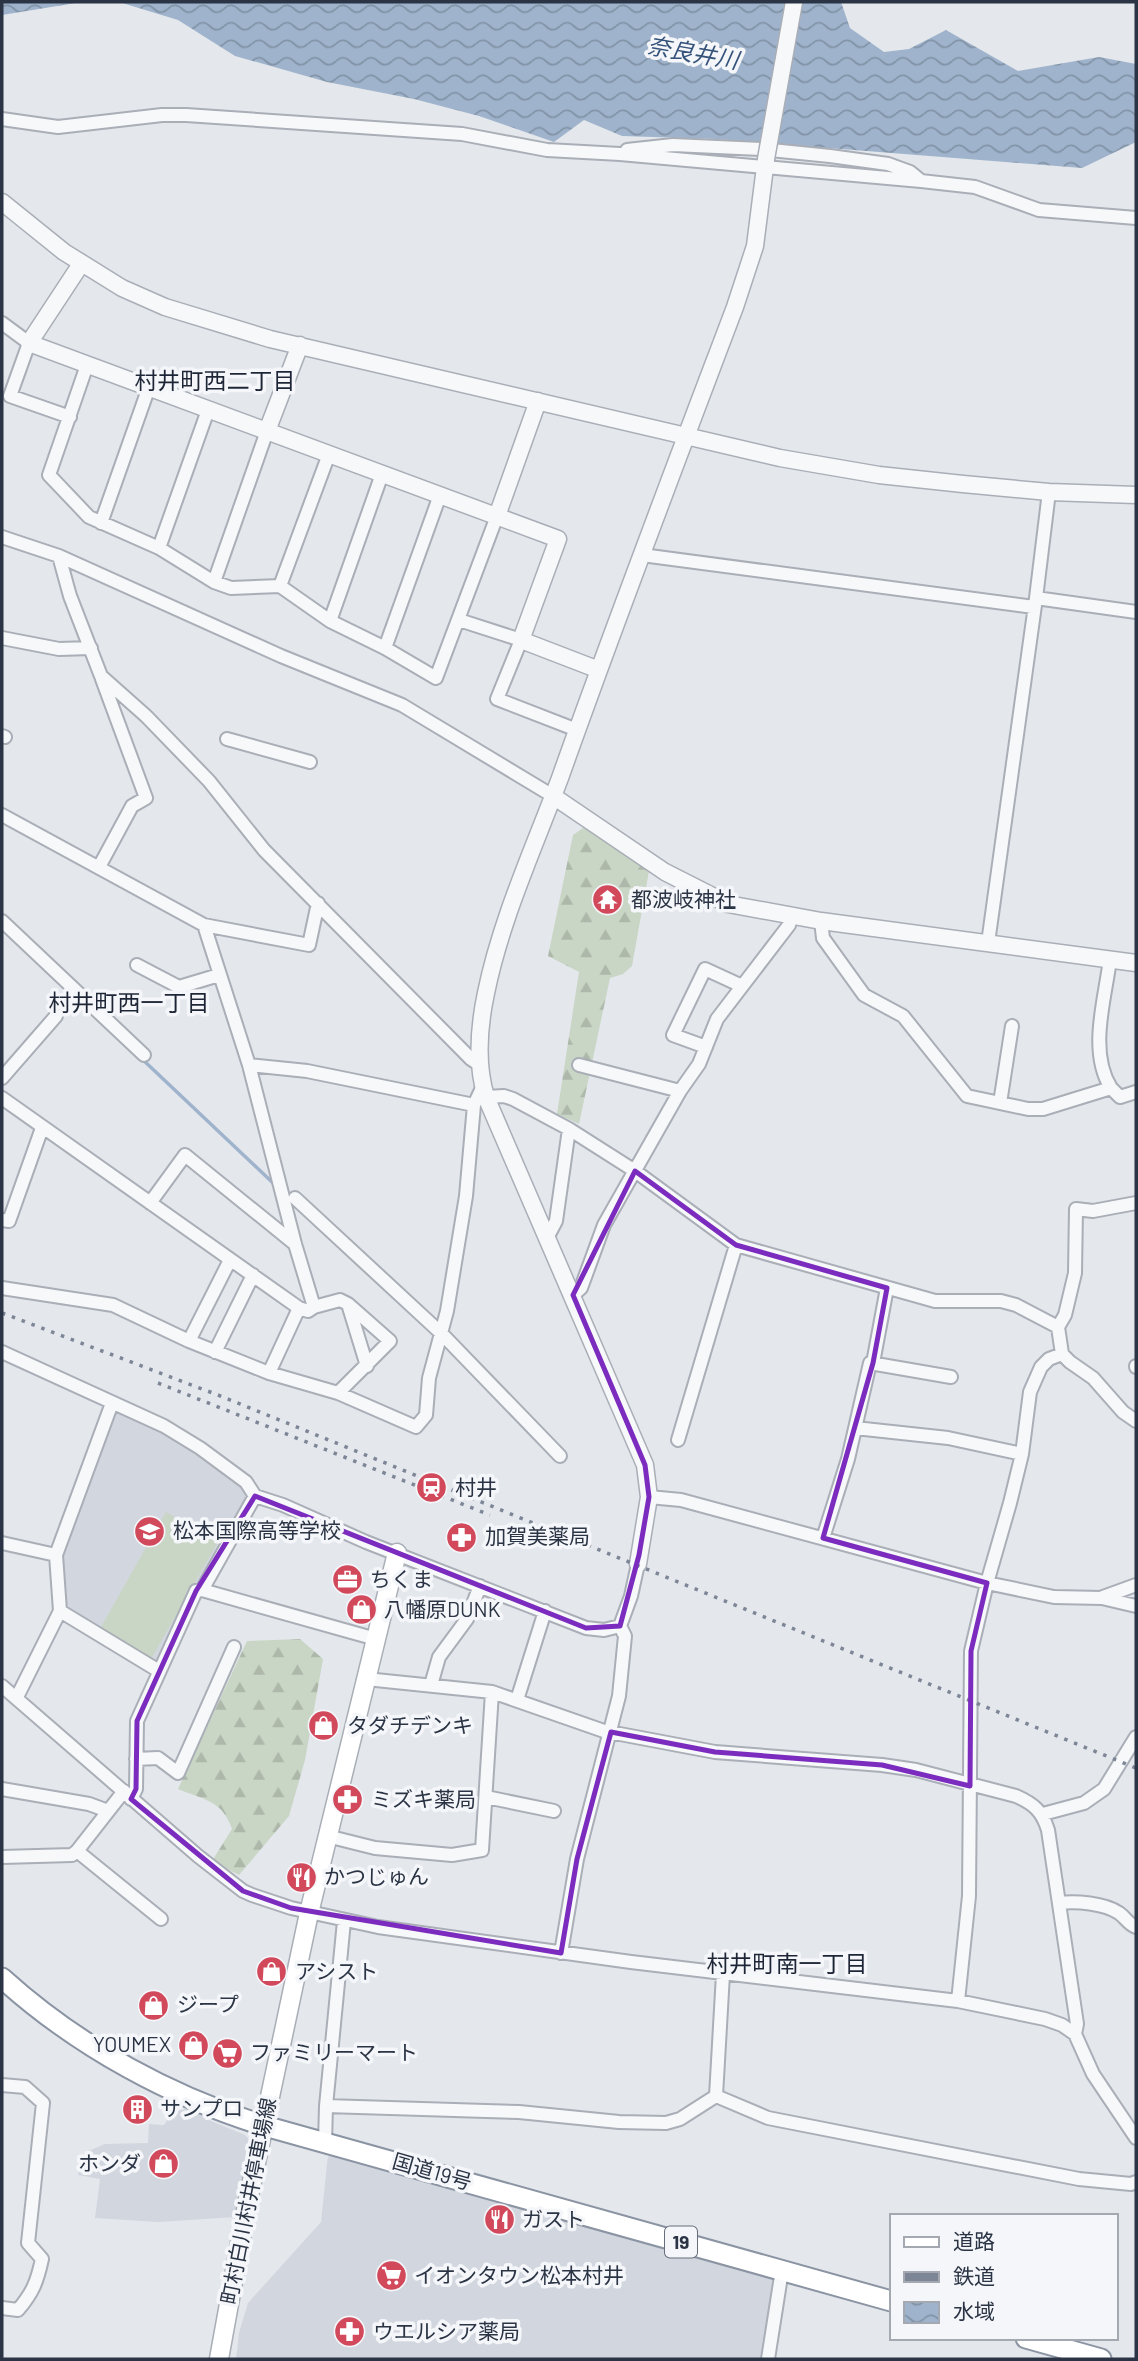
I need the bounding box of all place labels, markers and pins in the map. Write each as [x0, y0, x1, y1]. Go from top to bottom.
temple icon: 都波岐神社 [591, 883, 625, 917]
place label: 都波岐神社 [631, 886, 736, 911]
station icon: 村井 [415, 1471, 449, 1505]
place label: 村井 [455, 1474, 497, 1499]
school or university icon: 松本国際高等学校 [133, 1514, 167, 1548]
place label: 松本国際高等学校 [173, 1517, 341, 1542]
pharmacy icon: 加賀美薬局 [445, 1520, 479, 1554]
place label: 加賀美薬局 [485, 1523, 590, 1548]
office icon: ちくま [330, 1563, 364, 1597]
place label: ちくま [370, 1566, 433, 1591]
shop icon: 八幡原DUNK [344, 1593, 378, 1627]
place label: 八幡原DUNK [384, 1596, 501, 1621]
shop icon: タダチデンキ [307, 1709, 341, 1743]
place label: タダチデンキ [347, 1712, 473, 1737]
pharmacy icon: ミズキ薬局 [331, 1783, 365, 1817]
place label: ミズキ薬局 [371, 1786, 476, 1811]
restaurant icon: かつじゅん [284, 1860, 318, 1894]
place label: かつじゅん [324, 1863, 429, 1888]
shop icon: アシスト [255, 1955, 289, 1989]
place label: アシスト [295, 1958, 378, 1983]
shop icon: ジープ [137, 1988, 171, 2022]
place label: ジープ [177, 1991, 239, 2016]
shop icon: YOUMEX [177, 2028, 211, 2062]
place label: YOUMEX [93, 2031, 171, 2056]
supermarket icon: ファミリーマート [210, 2036, 244, 2070]
place label: ファミリーマート [250, 2039, 418, 2064]
building icon: サンプロ [120, 2092, 154, 2126]
place label: サンプロ [160, 2095, 243, 2120]
shop icon: ホンダ [147, 2147, 181, 2181]
place label: ホンダ [78, 2150, 141, 2175]
restaurant icon: ガスト [482, 2203, 516, 2237]
place label: ガスト [522, 2206, 585, 2231]
supermarket icon: イオンタウン松本村井 [374, 2259, 408, 2293]
place label: イオンタウン松本村井 [414, 2262, 624, 2287]
pharmacy icon: ウエルシア薬局 [333, 2315, 367, 2349]
place label: ウエルシア薬局 [373, 2318, 520, 2343]

